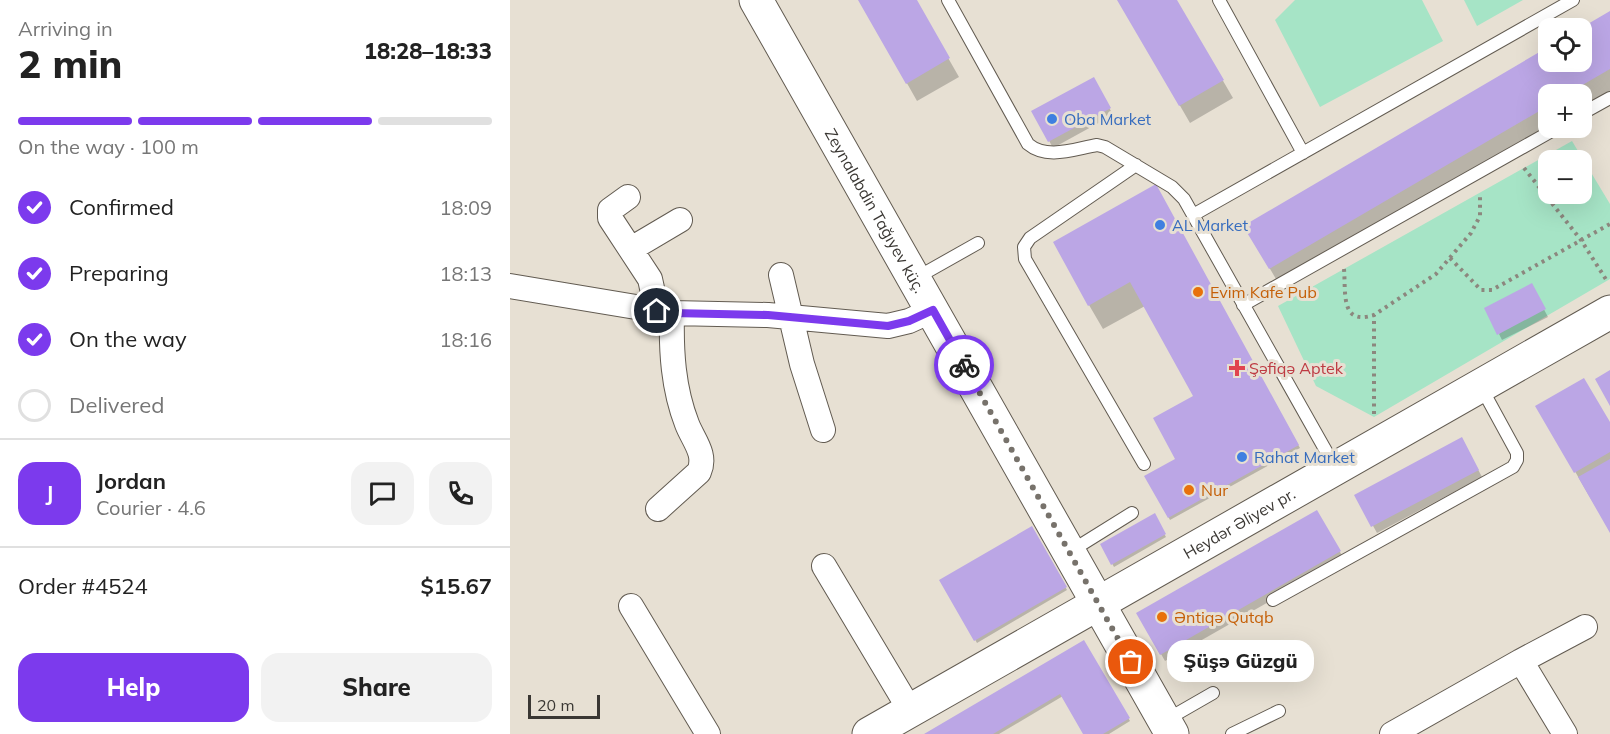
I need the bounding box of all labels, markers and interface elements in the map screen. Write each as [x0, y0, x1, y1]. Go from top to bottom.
text: Arriving in [18, 16, 113, 41]
map controls [1538, 18, 1592, 204]
button: locate [1538, 18, 1592, 72]
text: 18:28–18:33 [364, 37, 492, 65]
text: 2 min [18, 39, 123, 88]
button: + [1538, 84, 1592, 138]
place label: Oba Market [1064, 109, 1152, 129]
marker: Oba Market [1045, 112, 1059, 126]
street label: Zeynalabdin Tağıyev küç. [821, 125, 930, 296]
text: On the way · 100 m [18, 134, 199, 159]
button: − [1538, 150, 1592, 204]
icon: check [18, 191, 51, 224]
text: Confirmed [69, 193, 174, 221]
text: 18:09 [439, 195, 492, 220]
place label: AL Market [1172, 215, 1249, 235]
marker: AL Market [1153, 218, 1167, 232]
icon: check [18, 257, 51, 290]
text: Preparing [69, 259, 169, 287]
text: 18:13 [439, 261, 492, 286]
place label: Evim Kafe Pub [1210, 282, 1317, 302]
pin [631, 285, 682, 336]
marker: Evim Kafe Pub [1191, 285, 1205, 299]
icon: home [640, 294, 673, 327]
icon: check [18, 323, 51, 356]
text: On the way [69, 325, 187, 353]
text: 18:16 [439, 327, 492, 352]
courier [934, 335, 994, 395]
icon: bike [948, 349, 981, 382]
place label: Şəfiqə Aptek [1249, 358, 1344, 378]
marker: Şəfiqə Aptek [1230, 361, 1244, 375]
text: Delivered [69, 391, 164, 419]
place label: Rahat Market [1254, 447, 1355, 467]
marker: Rahat Market [1235, 450, 1249, 464]
button: chat [351, 462, 414, 525]
button: phone [429, 462, 492, 525]
text: Jordan [96, 467, 166, 495]
text: J [46, 479, 53, 507]
place label: Nur [1201, 480, 1228, 500]
street label: Heydər Əliyev pr. [1180, 483, 1299, 563]
marker: Nur [1182, 483, 1196, 497]
text: Courier · 4.6 [96, 495, 206, 520]
text: Order #4524 [18, 572, 148, 600]
text: $15.67 [421, 572, 492, 600]
place label: Əntiqə Qutqb [1174, 607, 1274, 627]
marker: Əntiqə Qutqb [1155, 610, 1169, 624]
pin [1105, 636, 1156, 687]
callout: Şüşə Güzgü [1167, 641, 1314, 683]
icon: bag [1114, 645, 1147, 678]
text: Şüşə Güzgü [1183, 648, 1298, 673]
button: Help [18, 653, 249, 722]
button: Share [261, 653, 492, 722]
scale bar [528, 692, 600, 720]
text: 20 m [537, 695, 574, 715]

